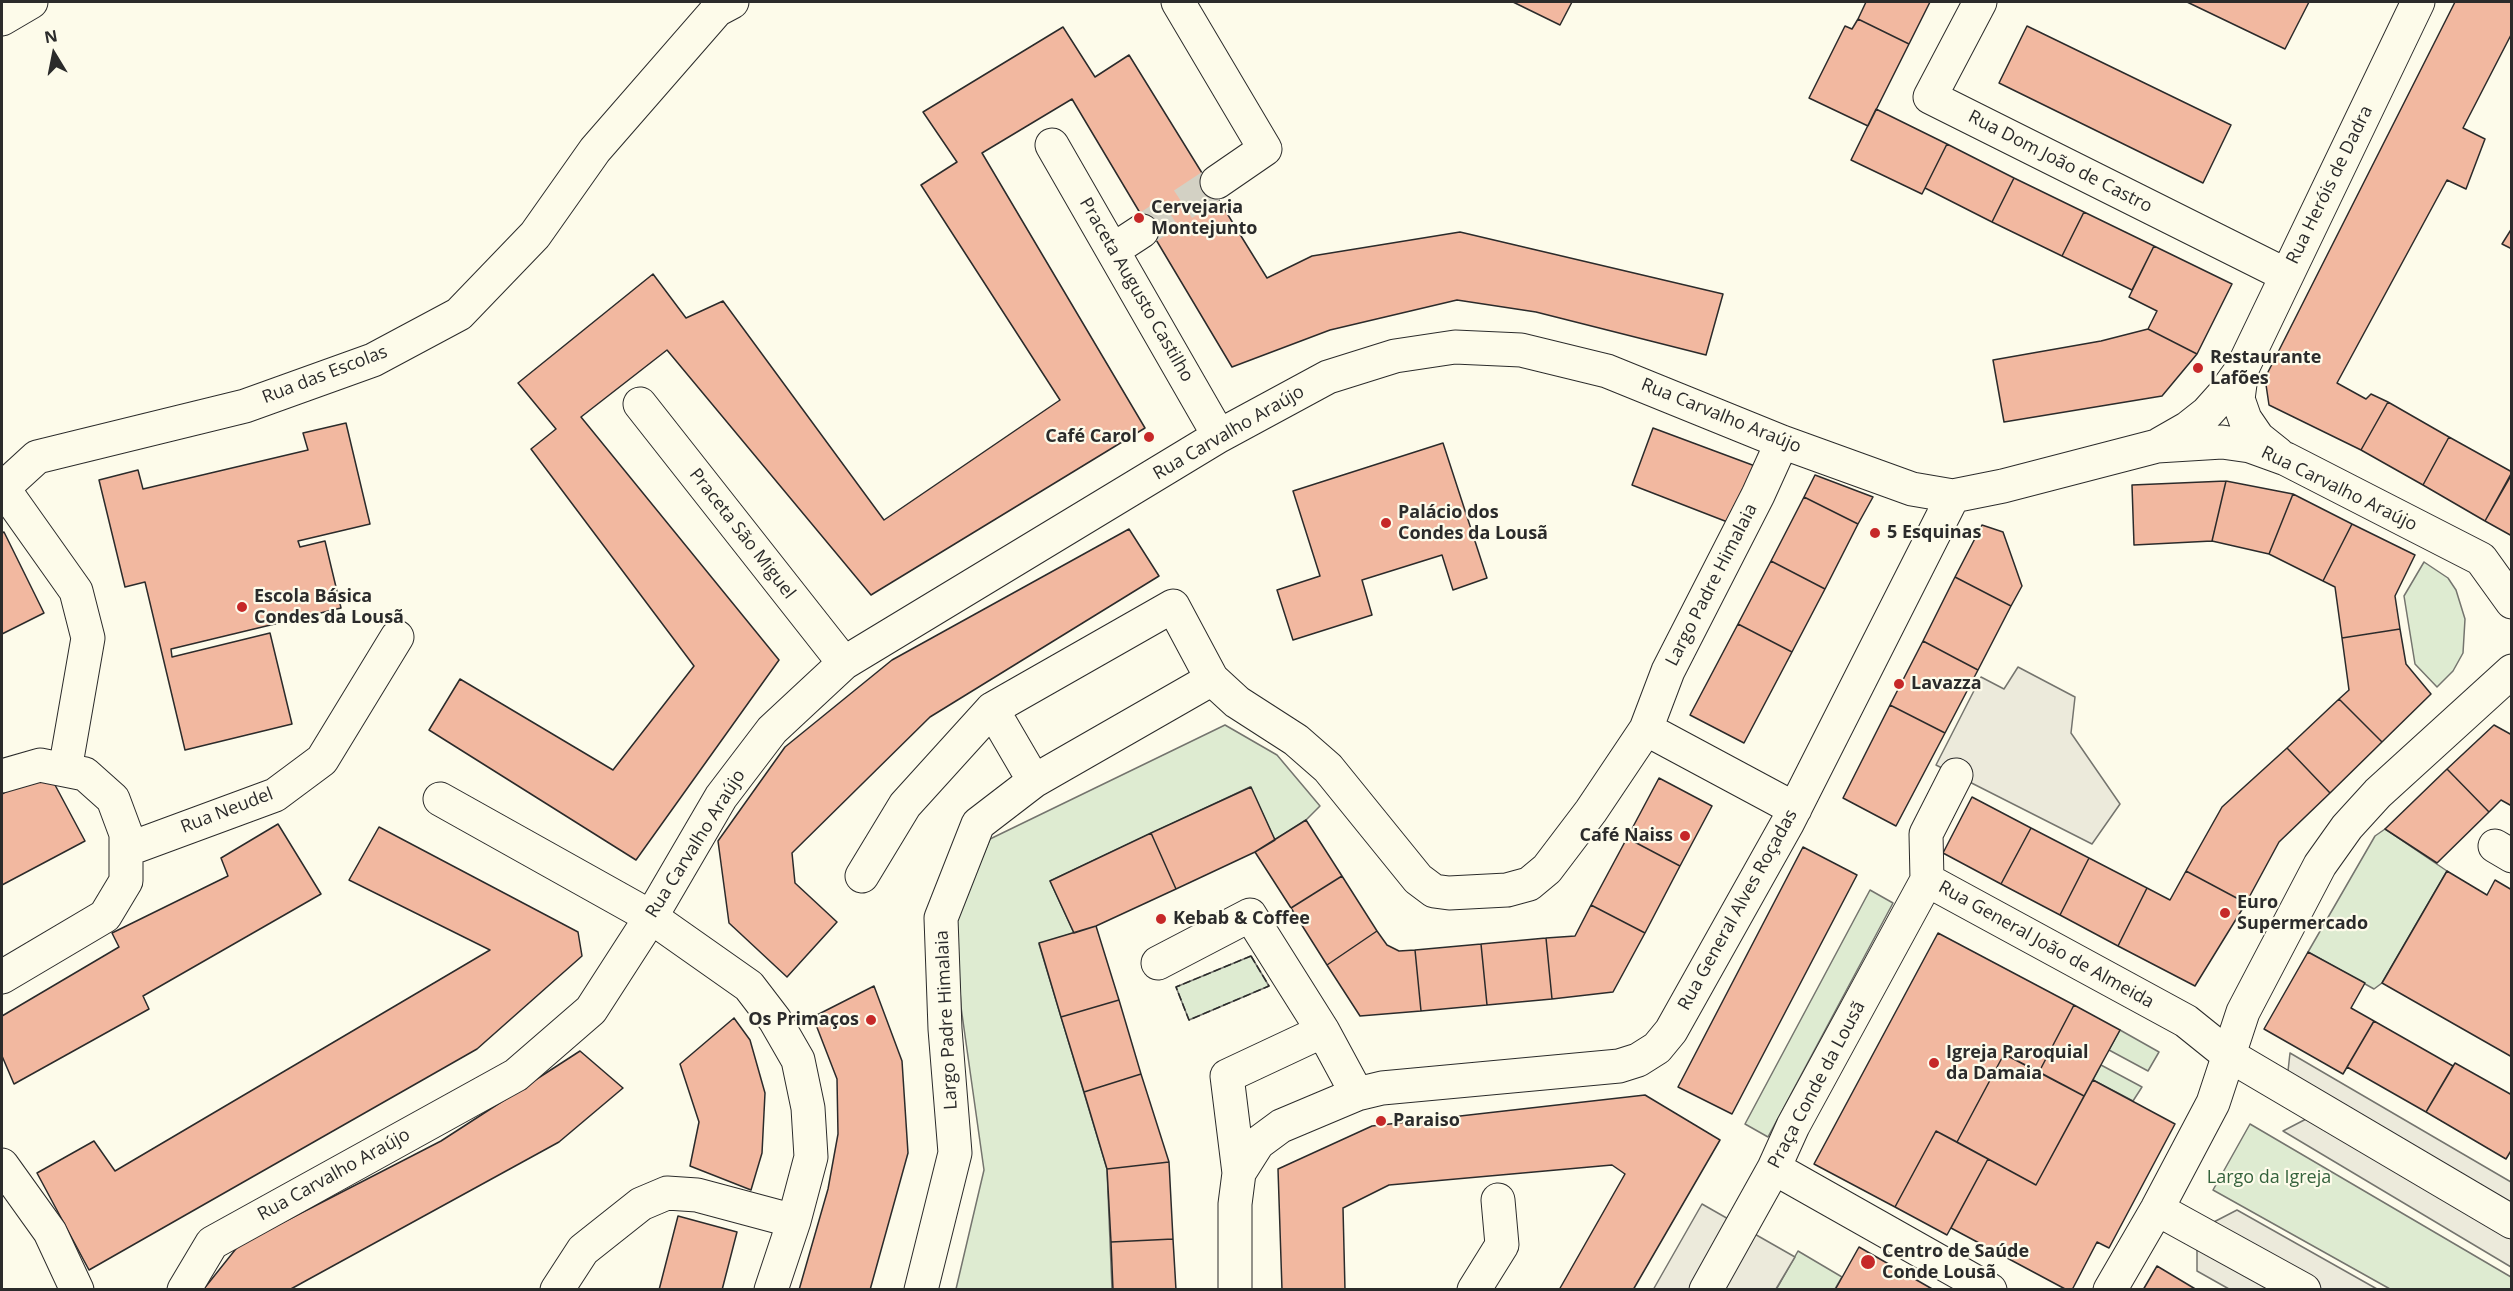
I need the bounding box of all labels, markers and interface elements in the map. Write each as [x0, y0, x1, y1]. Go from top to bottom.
north arrow [24, 24, 84, 84]
text: N [43, 24, 59, 48]
street label: Rua Heróis de Dadra [2282, 102, 2378, 268]
street label: Rua Dom João de Castro [1964, 106, 2156, 218]
street label: Praceta Augusto Castilho [1074, 194, 1198, 386]
place label: Cervejaria Montejunto [1151, 197, 1258, 240]
marker: Cervejaria Montejunto [1132, 211, 1146, 225]
street label: Rua das Escolas [259, 341, 391, 409]
place label: Restaurante Lafões [2210, 347, 2321, 389]
marker: Restaurante Lafões [2191, 361, 2205, 375]
street label: Rua Carvalho Araújo [1638, 374, 1804, 458]
street label: Rua Carvalho Araújo [1150, 381, 1308, 485]
place label: Café Carol [1045, 426, 1137, 448]
marker: Café Carol [1142, 430, 1156, 444]
street label: Rua Carvalho Araújo [2258, 442, 2420, 536]
street label: Praceta São Miguel [684, 464, 800, 604]
street label: Largo Padre Himalaia [1662, 500, 1762, 670]
place label: Palácio dos Condes da Lousã [1398, 502, 1548, 544]
marker: Palácio dos Condes da Lousã [1379, 516, 1393, 530]
place label: 5 Esquinas [1887, 522, 1981, 544]
marker: 5 Esquinas [1868, 526, 1882, 540]
place label: Escola Básica Condes da Lousã [254, 586, 404, 628]
marker: Escola Básica Condes da Lousã [235, 600, 249, 614]
place label: Lavazza [1911, 673, 1982, 695]
marker: Lavazza [1892, 677, 1906, 691]
street label: Rua Carvalho Araújo [642, 766, 750, 922]
street label: Rua Neudel [178, 784, 276, 838]
street label: Rua General Alves Roçadas [1674, 806, 1802, 1014]
place label: Café Naiss [1579, 825, 1673, 847]
marker: Café Naiss [1678, 829, 1692, 843]
street label: Rua General João de Almeida [1935, 877, 2157, 1013]
place label: Euro Supermercado [2237, 892, 2368, 934]
marker: Euro Supermercado [2218, 906, 2232, 920]
place label: Kebab & Coffee [1173, 908, 1310, 930]
marker: Kebab & Coffee [1154, 912, 1168, 926]
street label: Largo Padre Himalaia [932, 930, 962, 1110]
street label: Praça Conde da Lousã [1764, 998, 1870, 1172]
place label: Os Primaços [748, 1009, 859, 1031]
marker: Os Primaços [864, 1013, 878, 1027]
place label: Igreja Paroquial da Damaia [1946, 1042, 2089, 1084]
marker: Igreja Paroquial da Damaia [1927, 1056, 1941, 1070]
place label: Paraiso [1393, 1110, 1460, 1132]
marker: Paraiso [1374, 1114, 1388, 1128]
street label: Rua Carvalho Araújo [254, 1124, 414, 1226]
park label: Largo da Igreja [2207, 1167, 2331, 1189]
place label: Centro de Saúde Conde Lousã [1882, 1241, 2029, 1284]
marker: Centro de Saúde Conde Lousã [1859, 1253, 1877, 1271]

